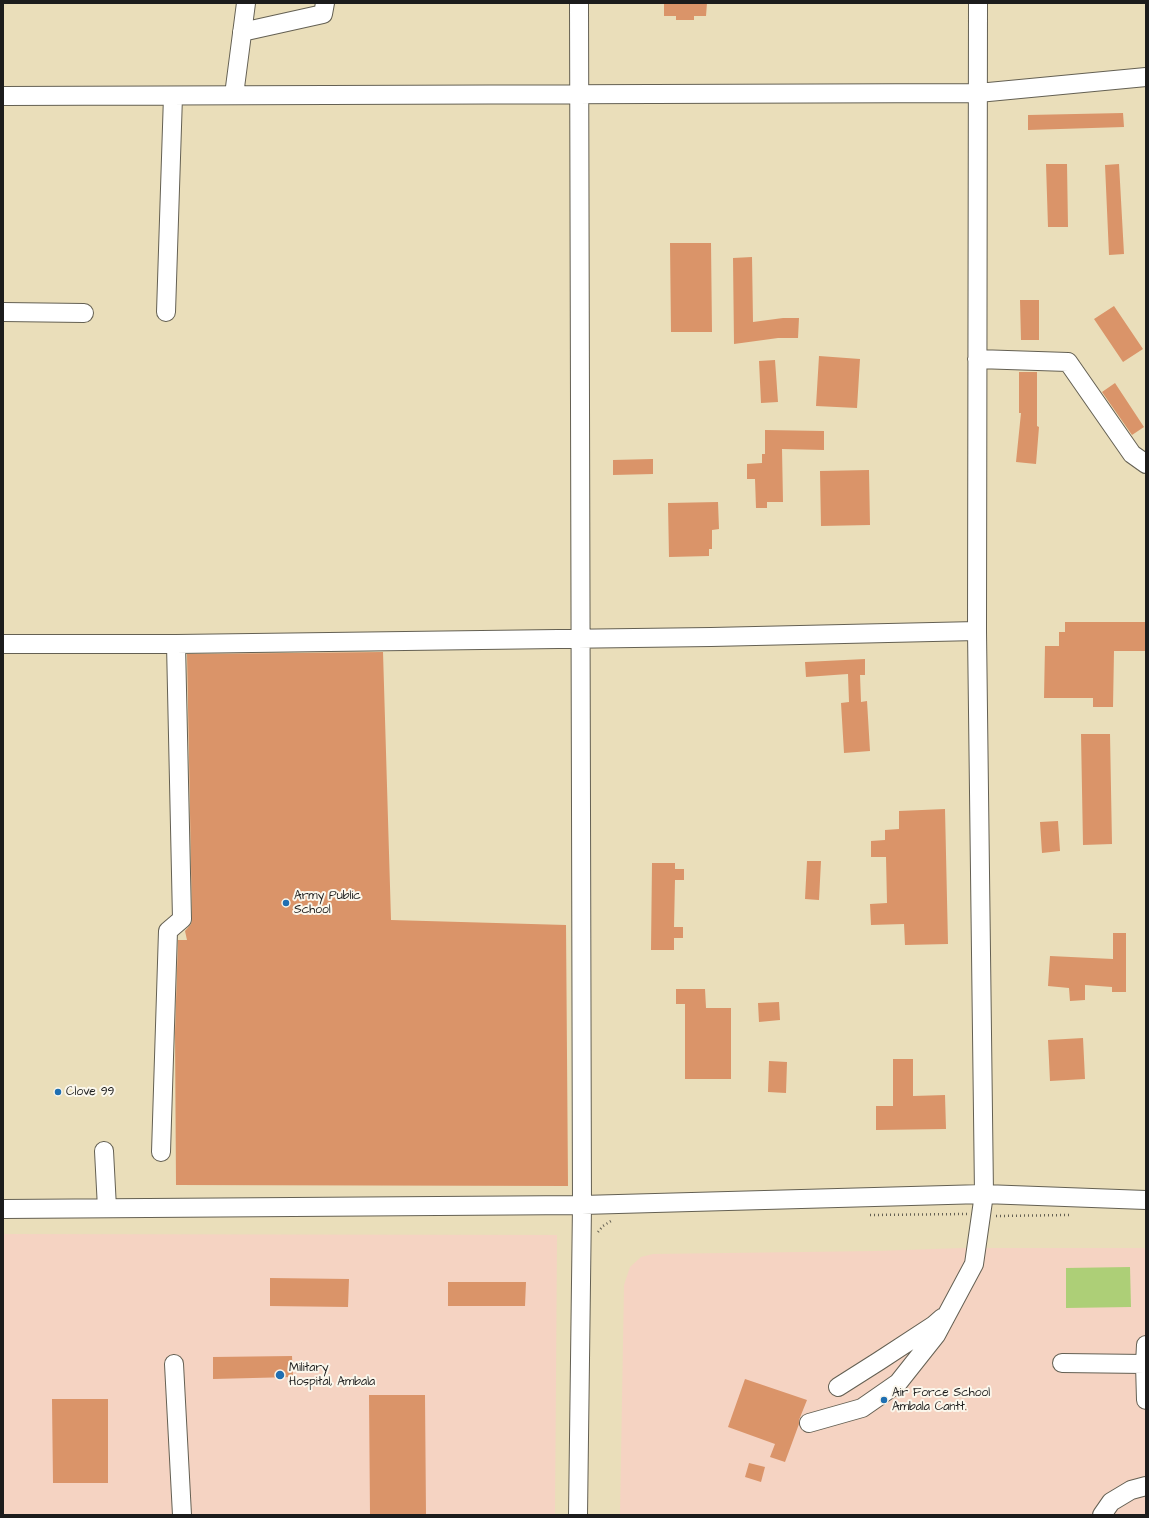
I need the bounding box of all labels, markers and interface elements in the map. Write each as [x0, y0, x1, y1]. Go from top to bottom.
place label: Army Public School [294, 889, 361, 917]
marker: Army Public School [281, 898, 291, 908]
place label: Clove 99 [66, 1085, 114, 1099]
marker: Clove 99 [53, 1087, 63, 1097]
place label: Military Hospital, Ambala [289, 1361, 375, 1389]
marker: Military Hospital, Ambala [274, 1369, 286, 1381]
place label: Air Force School Ambala Cantt. [892, 1386, 990, 1414]
marker: Air Force School Ambala Cantt. [879, 1395, 889, 1405]

